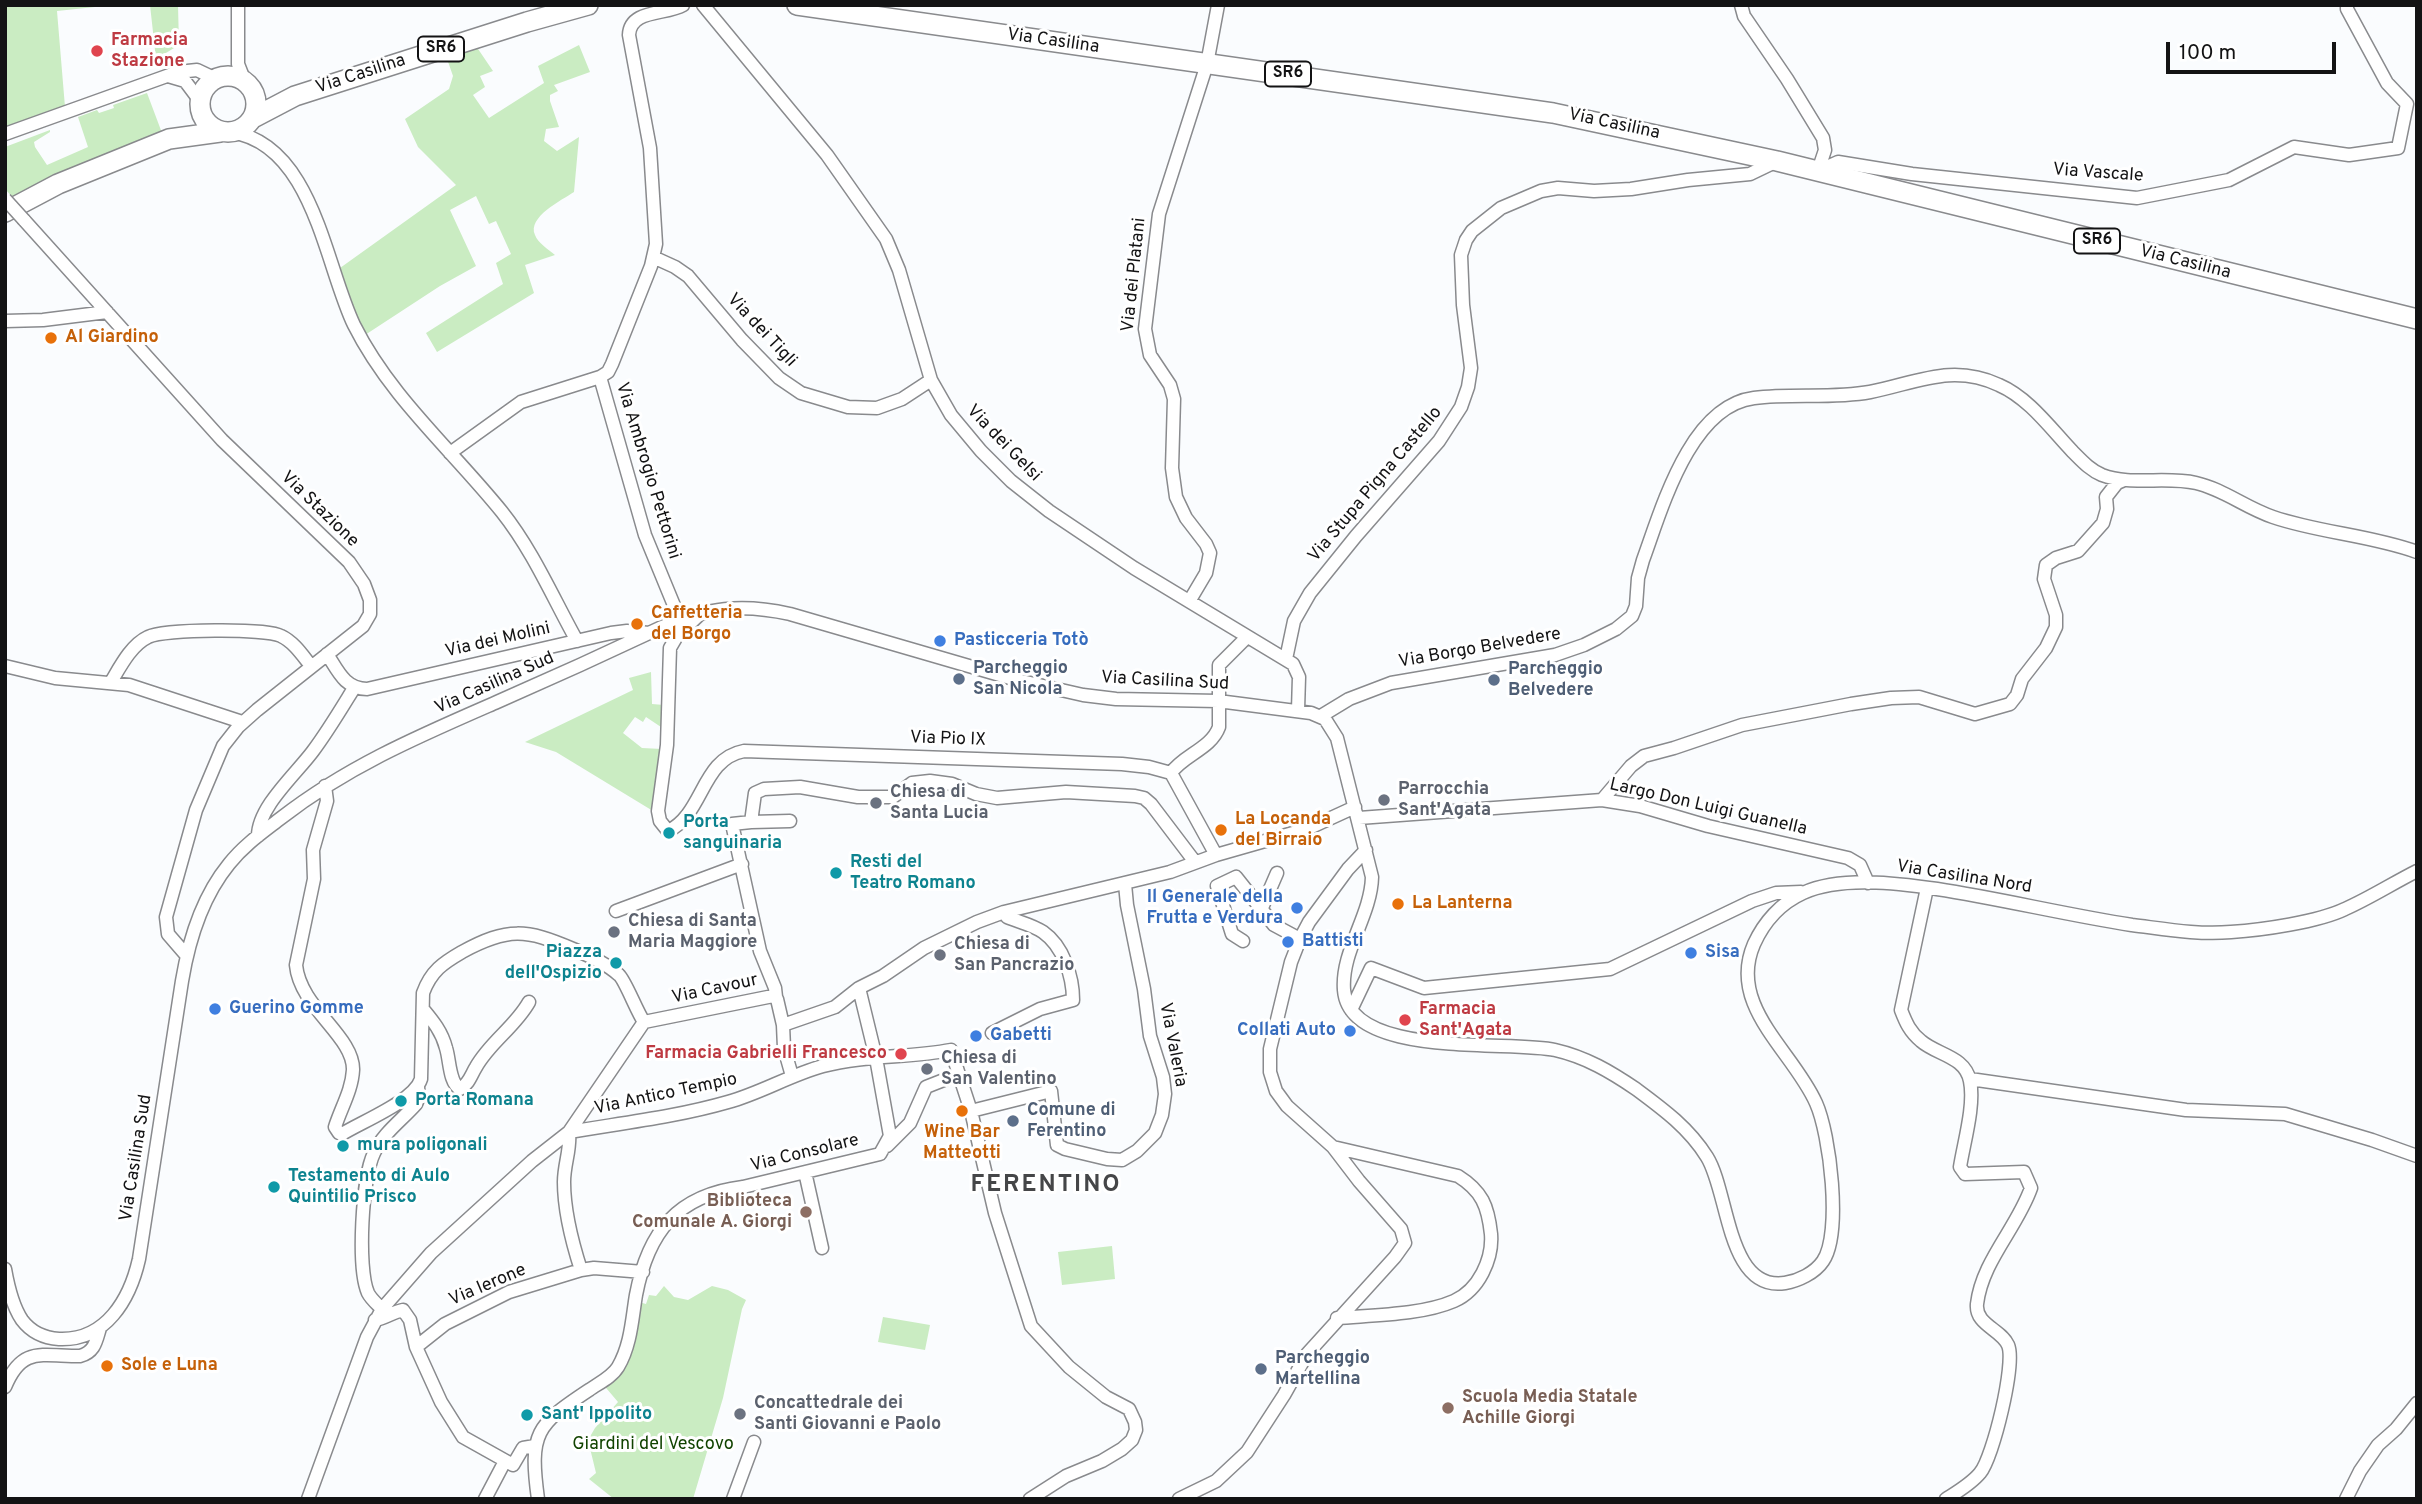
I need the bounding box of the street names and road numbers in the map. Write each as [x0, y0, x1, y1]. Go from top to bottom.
street label: Via Casilina [1005, 25, 1101, 59]
road number: SR6 [418, 36, 464, 61]
street label: Via Casilina [313, 50, 409, 100]
road number: SR6 [1265, 61, 1311, 86]
street label: Via Casilina [1566, 105, 1662, 145]
street label: Via Vascale [2052, 160, 2144, 188]
street label: Via dei Platani [1118, 217, 1152, 333]
road number: SR6 [2074, 229, 2120, 254]
street label: Via Casilina [2137, 241, 2233, 285]
street label: Via dei Tigli [721, 290, 801, 372]
street label: Via Ambrogio Pettorini [610, 380, 684, 562]
street label: Via dei Gelsi [961, 401, 1045, 487]
street label: Via Stupa Pigna Castello [1305, 403, 1447, 567]
street label: Via Stazione [275, 467, 363, 553]
street label: Via dei Molini [443, 618, 553, 664]
street label: Via Borgo Belvedere [1397, 624, 1563, 674]
street label: Via Casilina Sud [432, 648, 558, 720]
street label: Via Casilina Sud [1100, 668, 1230, 696]
street label: Via Pio IX [910, 728, 986, 752]
street label: Largo Don Luigi Guanella [1607, 775, 1809, 841]
street label: Via Casilina Nord [1895, 857, 2033, 899]
street label: Via Cavour [670, 970, 760, 1010]
street label: Via Valeria [1153, 1001, 1191, 1089]
street label: Via Antico Tempio [593, 1069, 739, 1121]
street label: Via Casilina Sud [116, 1093, 158, 1223]
street label: Via Consolare [749, 1130, 861, 1178]
street label: Via Ierone [446, 1260, 530, 1312]

